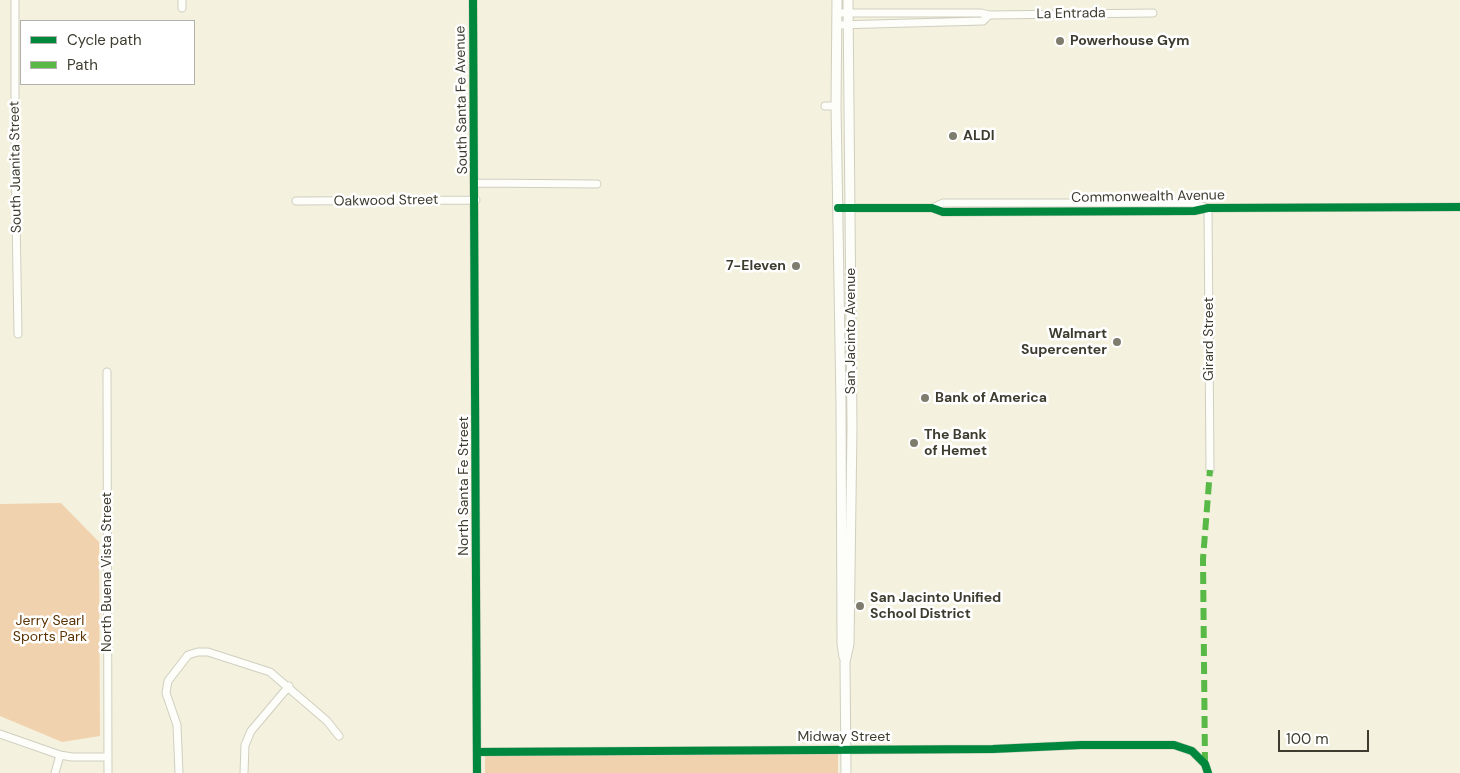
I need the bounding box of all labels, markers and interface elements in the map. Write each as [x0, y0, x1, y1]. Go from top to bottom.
street label: La Entrada [1036, 5, 1106, 23]
legend [20, 20, 195, 85]
street label: South Santa Fe Avenue [452, 25, 472, 175]
text: Cycle path [67, 30, 142, 50]
place label: Powerhouse Gym [1070, 33, 1189, 49]
marker: Powerhouse Gym [1054, 35, 1066, 47]
text: Path [67, 55, 98, 75]
street label: South Juanita Street [6, 101, 26, 233]
place label: ALDI [963, 128, 994, 144]
marker: ALDI [947, 130, 959, 142]
street label: Commonwealth Avenue [1071, 187, 1225, 207]
street label: Oakwood Street [334, 192, 438, 210]
place label: 7-Eleven [726, 258, 786, 274]
marker: 7-Eleven [790, 260, 802, 272]
street label: San Jacinto Avenue [843, 268, 859, 394]
street label: Girard Street [1201, 297, 1217, 381]
place label: Walmart Supercenter [1021, 326, 1107, 358]
marker: Walmart Supercenter [1111, 336, 1123, 348]
place label: Bank of America [935, 390, 1047, 406]
marker: Bank of America [919, 392, 931, 404]
street label: North Santa Fe Street [456, 416, 472, 556]
place label: The Bank of Hemet [924, 427, 987, 460]
marker: The Bank of Hemet [908, 437, 920, 449]
street label: North Buena Vista Street [99, 492, 115, 652]
place label: San Jacinto Unified School District [870, 590, 1001, 622]
marker: San Jacinto Unified School District [854, 600, 866, 612]
park label: Jerry Searl Sports Park [13, 613, 87, 646]
scale bar [1280, 720, 1371, 752]
street label: Midway Street [798, 729, 890, 745]
text: 100 m [1286, 729, 1329, 749]

